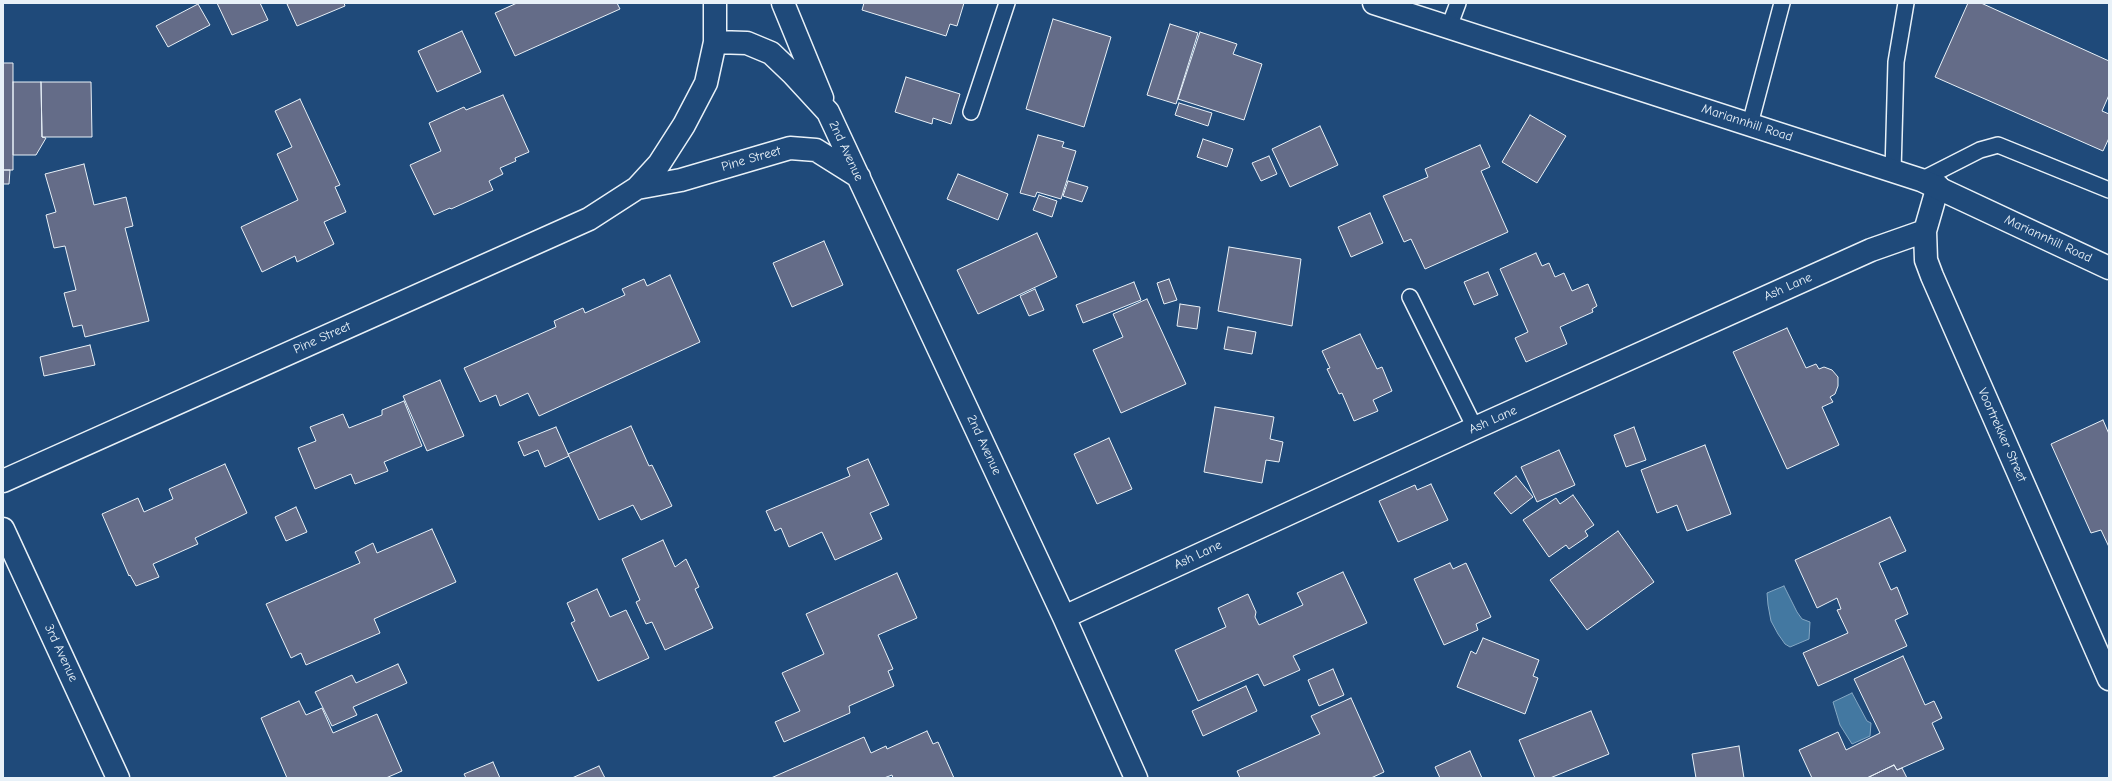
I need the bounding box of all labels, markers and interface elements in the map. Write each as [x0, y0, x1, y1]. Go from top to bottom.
street label: Mariannhill Road [1699, 101, 1795, 145]
street label: 2nd Avenue [825, 118, 867, 184]
street label: Pine Street [720, 143, 782, 175]
street label: Mariannhill Road [2002, 212, 2094, 266]
street label: Ash Lane [1762, 270, 1814, 304]
street label: Pine Street [291, 319, 353, 357]
street label: Voortrekker Street [1974, 386, 2030, 484]
street label: Ash Lane [1467, 403, 1519, 437]
street label: 2nd Avenue [963, 412, 1005, 478]
street label: Ash Lane [1172, 537, 1224, 573]
street label: 3rd Avenue [41, 622, 81, 684]

